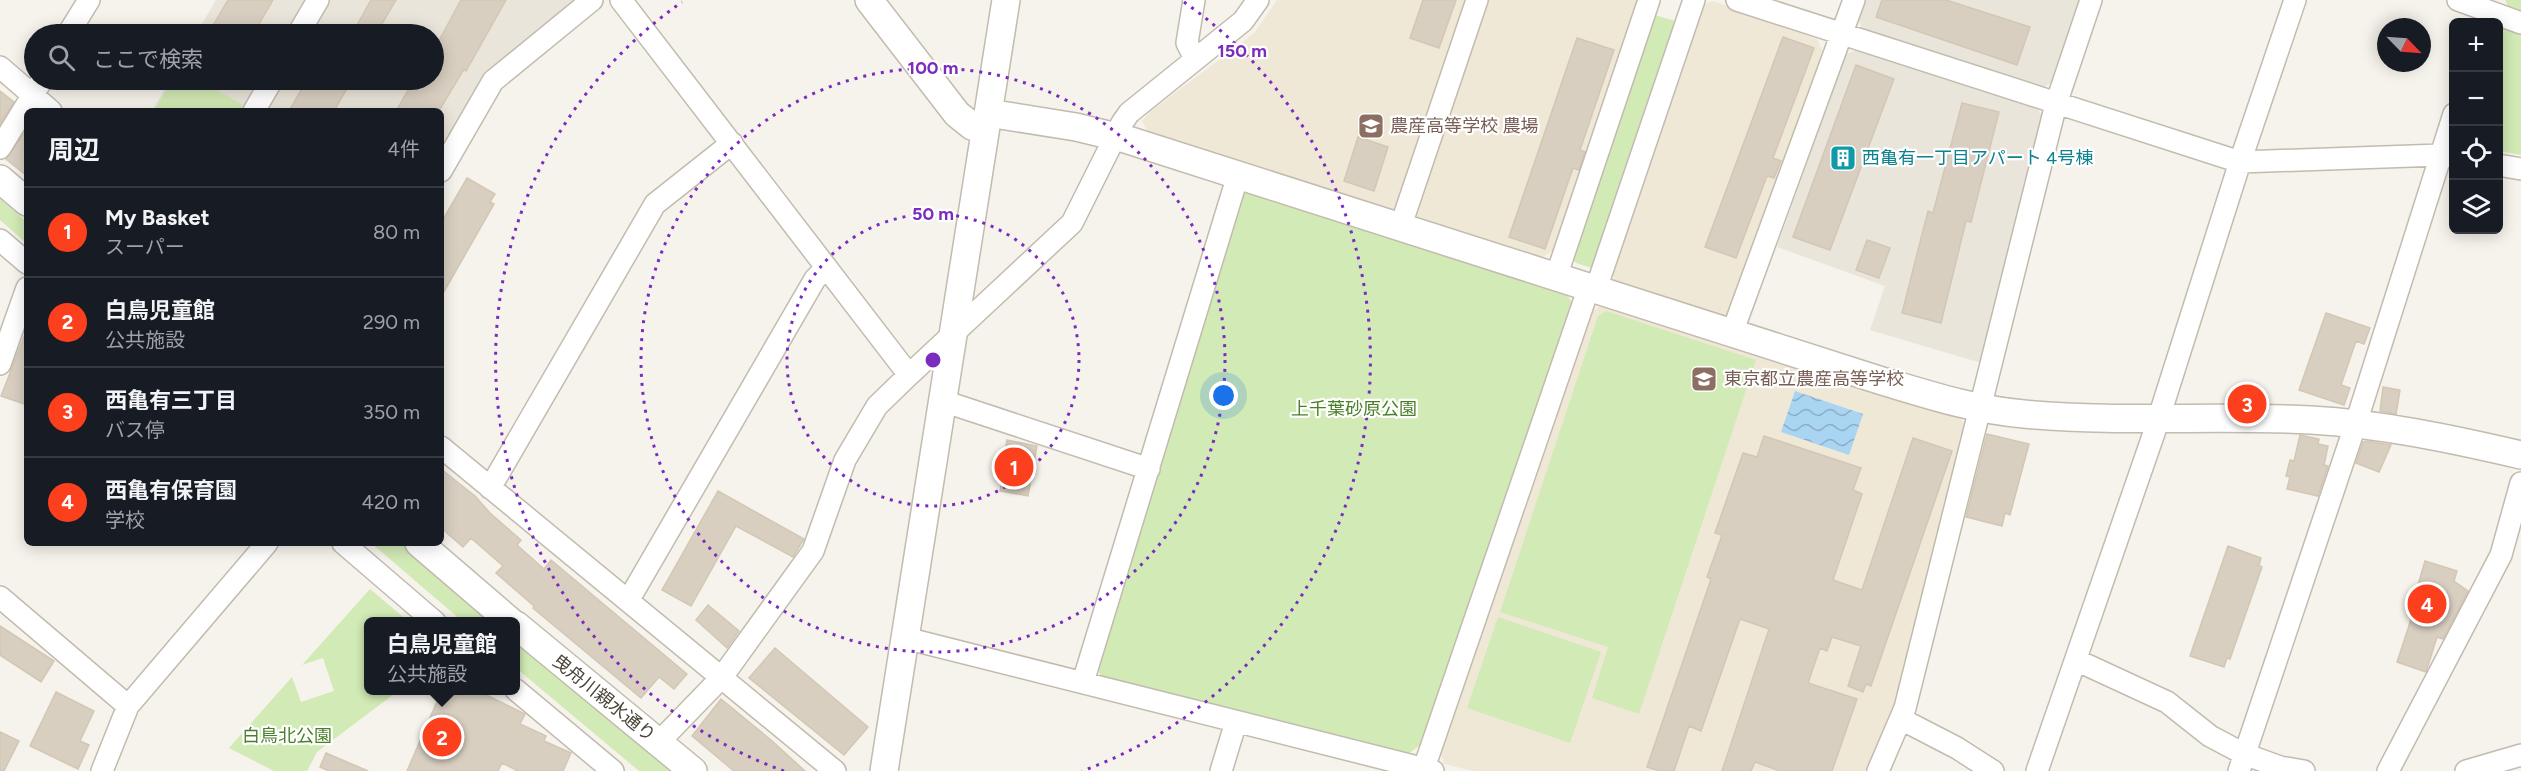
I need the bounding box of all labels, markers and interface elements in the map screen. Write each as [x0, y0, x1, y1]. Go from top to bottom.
north arrow [2377, 18, 2431, 72]
map controls [2449, 18, 2503, 234]
button: + [2449, 18, 2503, 72]
search box [24, 24, 444, 90]
text: 150 m [1217, 40, 1267, 62]
icon: search [45, 41, 78, 74]
text: ここで検索 [93, 46, 203, 73]
text: 100 m [908, 57, 958, 79]
button: − [2449, 72, 2503, 126]
school or university icon: 農産高等学校 農場 [1356, 111, 1386, 141]
place label: 農産高等学校 農場 [1390, 115, 1538, 137]
button: locate [2449, 126, 2503, 180]
text: 周辺 [48, 134, 100, 166]
text: 4件 [388, 137, 420, 161]
building icon: 西亀有一丁目アパート 4号棟 [1828, 143, 1858, 173]
place label: 西亀有一丁目アパート 4号棟 [1862, 147, 2093, 169]
button: layers [2449, 180, 2503, 234]
text: 50 m [912, 203, 954, 225]
text: My Basket [105, 204, 210, 231]
text: 1 [63, 220, 72, 244]
text: 80 m [373, 220, 420, 244]
text: スーパー [105, 235, 185, 259]
text: 白鳥児童館 [105, 297, 215, 324]
text: 2 [62, 310, 73, 334]
text: 290 m [363, 310, 420, 334]
text: 公共施設 [105, 328, 185, 352]
centre of rings [923, 350, 943, 370]
school or university icon: 東京都立農産高等学校 [1689, 364, 1719, 394]
place label: 東京都立農産高等学校 [1724, 368, 1904, 390]
your location [1209, 381, 1238, 410]
pin: 3 [2228, 382, 2266, 426]
text: 西亀有三丁目 [105, 387, 237, 414]
park label: 上千葉砂原公園 [1291, 398, 1417, 420]
text: 3 [62, 400, 73, 424]
text: 350 m [363, 400, 420, 424]
text: バス停 [105, 418, 165, 442]
pin: 1 [994, 444, 1034, 490]
text: 西亀有保育園 [105, 477, 237, 504]
text: 4 [61, 490, 74, 514]
text: 420 m [362, 490, 420, 514]
text: 学校 [105, 508, 145, 532]
pin: 4 [2408, 582, 2446, 626]
popup [364, 617, 520, 695]
text: 白鳥児童館 [387, 631, 497, 658]
street label: 曳舟川親水通り [548, 650, 660, 746]
text: 公共施設 [387, 662, 467, 686]
pin: 2 [422, 714, 462, 760]
park label: 白鳥北公園 [242, 725, 332, 747]

